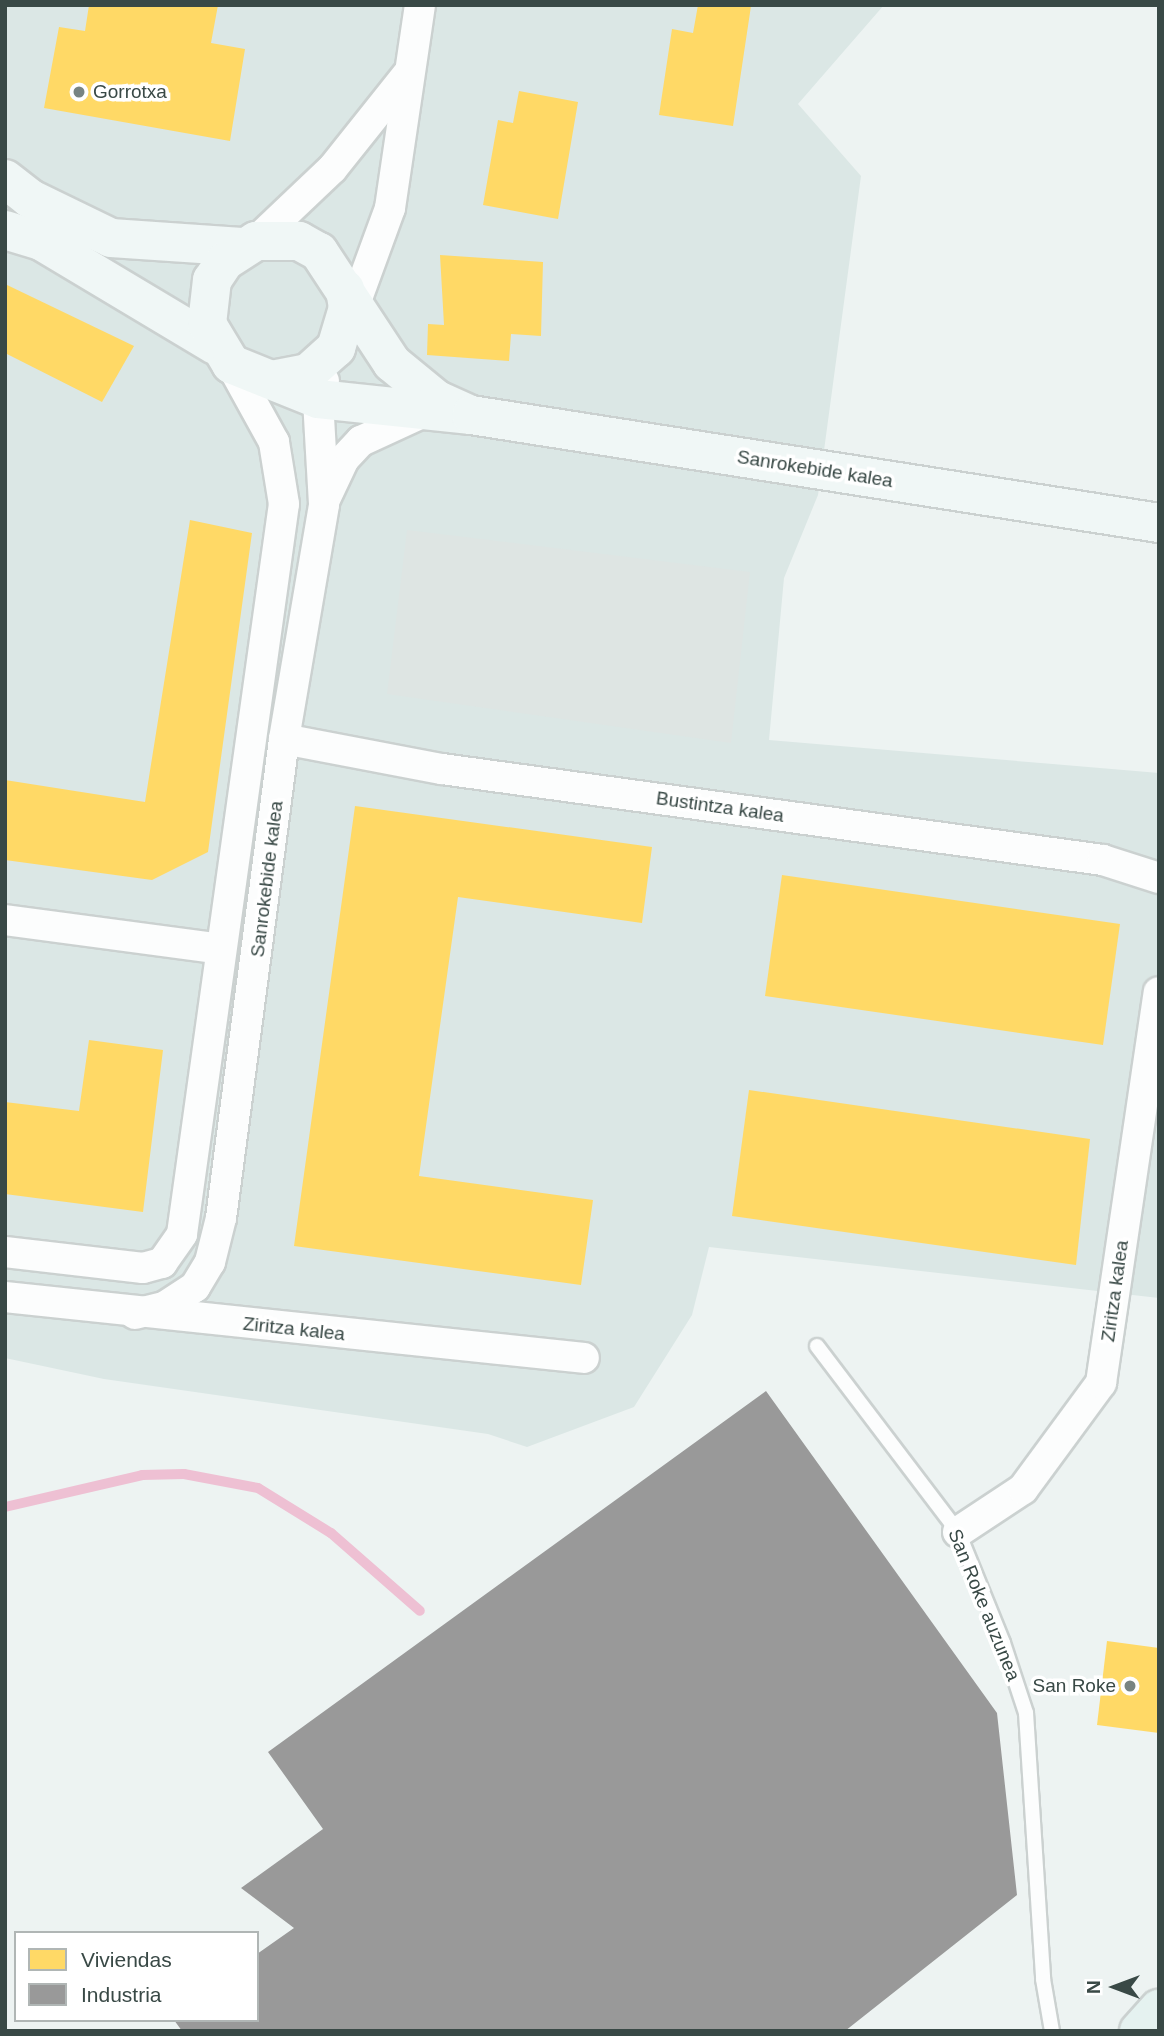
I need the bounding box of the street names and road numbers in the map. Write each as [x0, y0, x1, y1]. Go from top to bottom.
street label: Sanrokebide kalea [735, 445, 895, 493]
street label: Bustintza kalea [655, 787, 785, 827]
street label: Sanrokebide kalea [246, 800, 288, 958]
street label: Ziritza kalea [1097, 1239, 1133, 1343]
street label: Ziritza kalea [242, 1312, 346, 1346]
street label: San Roke auzunea [943, 1526, 1025, 1684]

